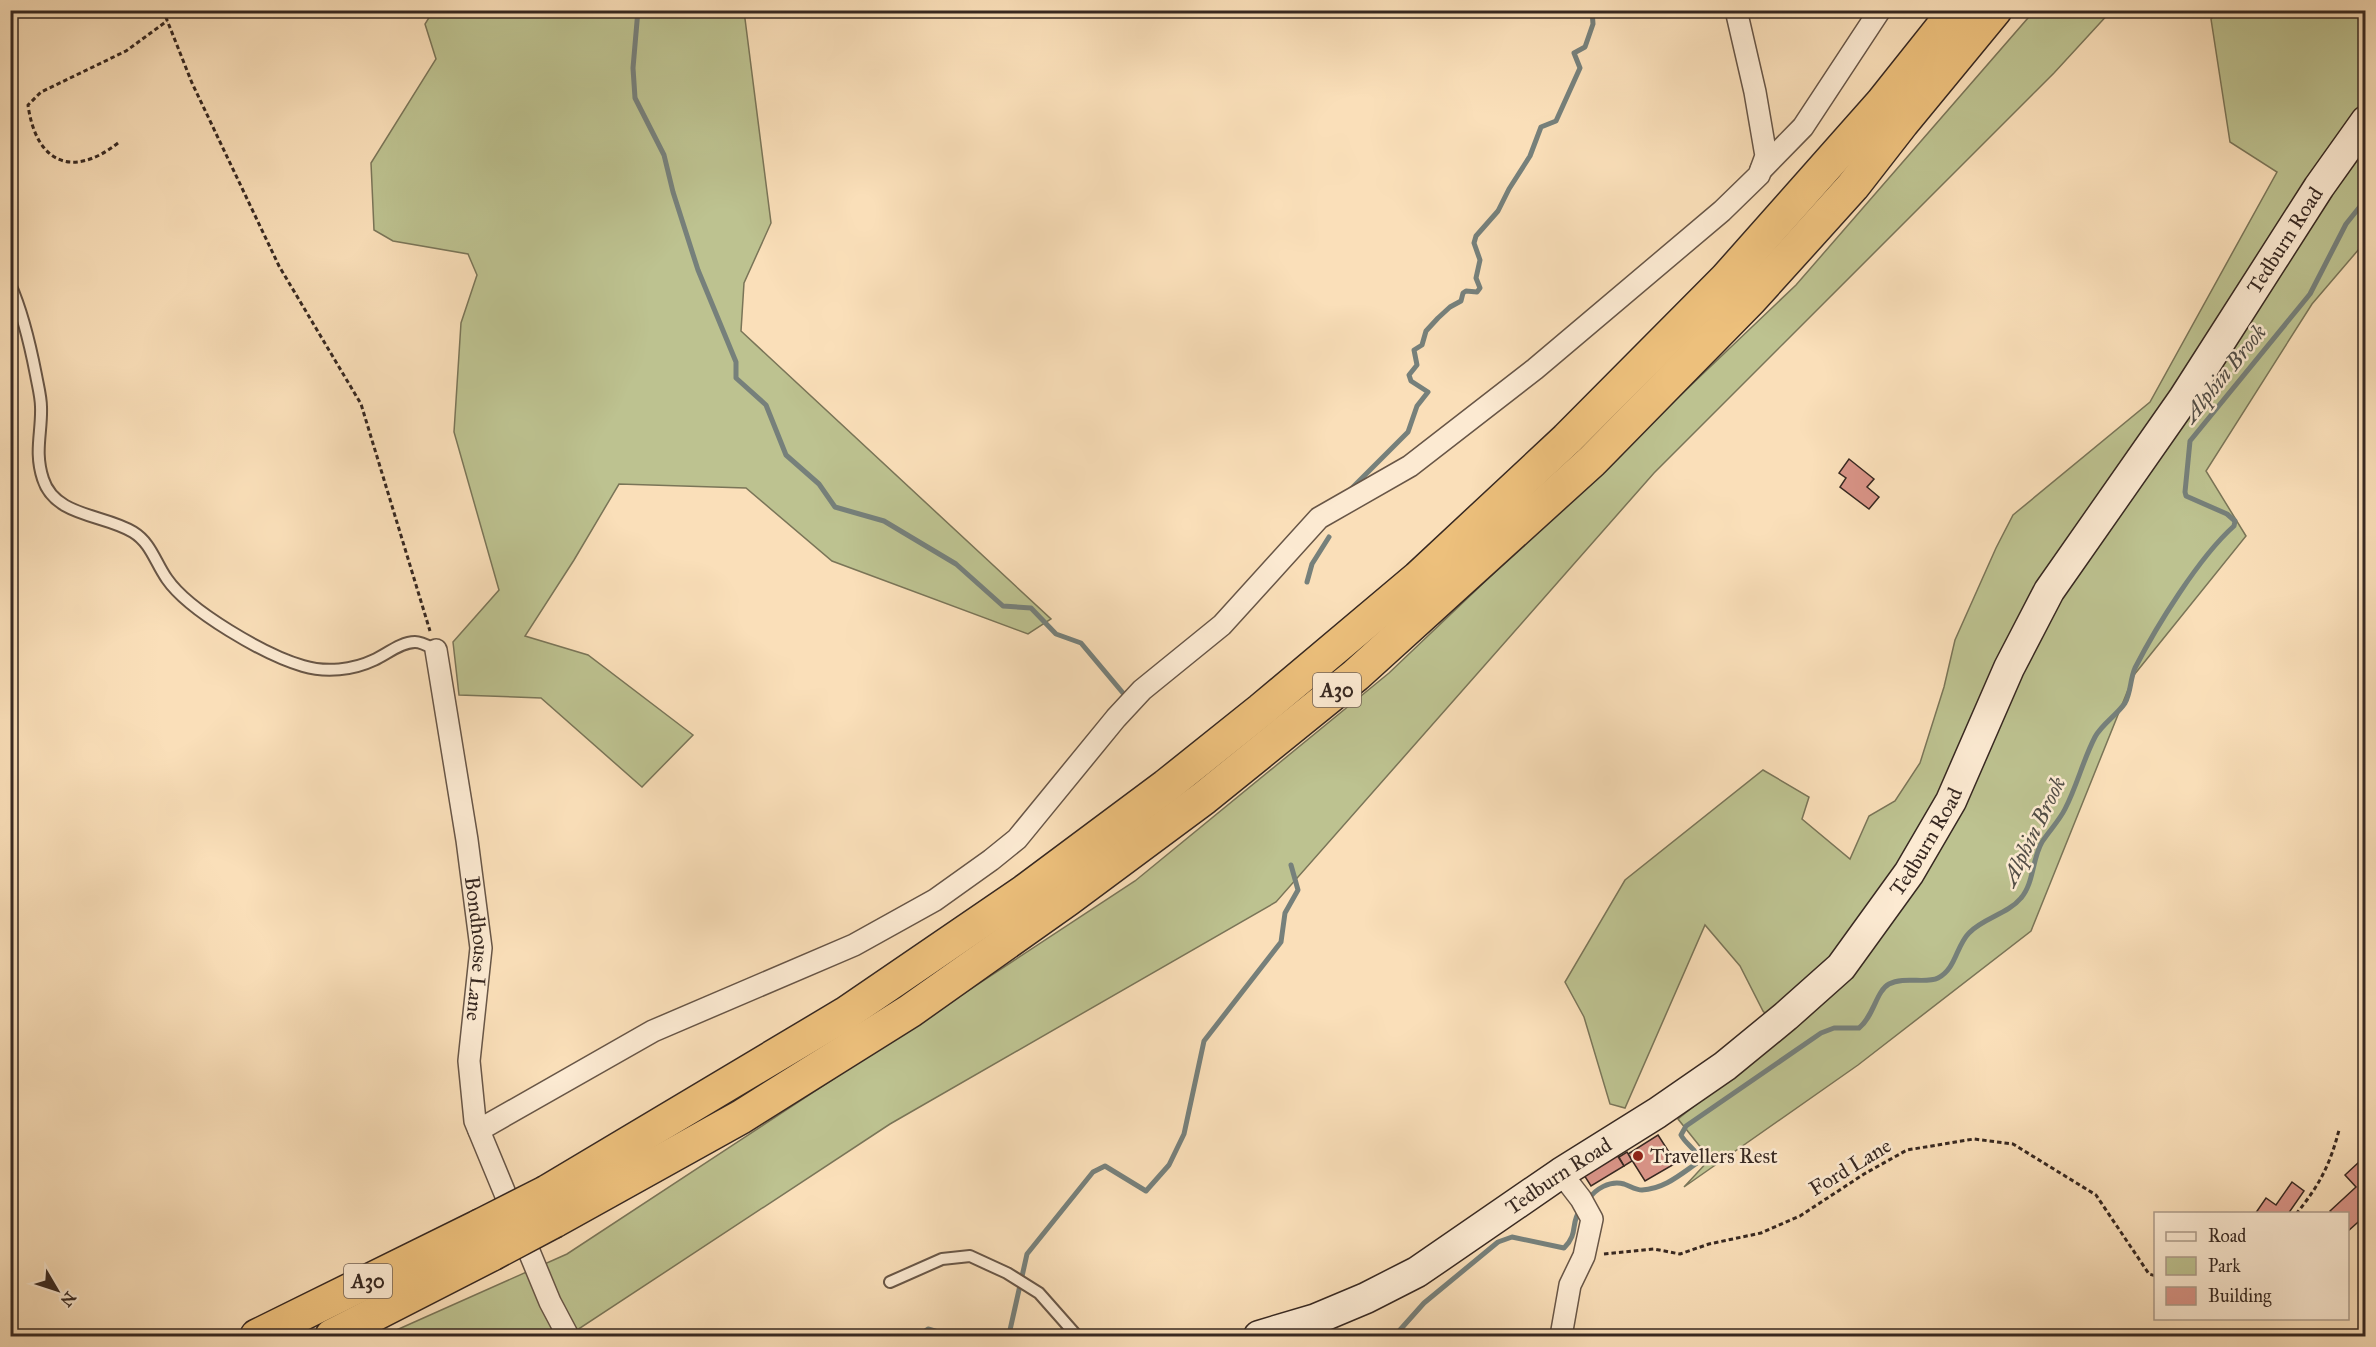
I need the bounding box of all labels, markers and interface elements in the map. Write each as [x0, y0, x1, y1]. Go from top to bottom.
street label: Tedburn Road [2241, 182, 2329, 299]
water label: Alphin Brook [2175, 319, 2272, 429]
road number: A30 [1313, 673, 1361, 707]
water label: Alphin Brook [1995, 772, 2072, 892]
street label: Tedburn Road [1884, 783, 1968, 901]
street label: Bondhouse Lane [459, 875, 494, 1023]
street label: Tedburn Road [1500, 1131, 1617, 1220]
street label: Ford Lane [1804, 1132, 1896, 1202]
place label: Travellers Rest [1650, 1143, 1778, 1169]
marker: Travellers Rest [1631, 1149, 1645, 1163]
legend [2154, 1212, 2349, 1320]
text: Road [2208, 1225, 2246, 1247]
text: Park [2208, 1255, 2241, 1277]
north arrow [27, 1260, 87, 1320]
road number: A30 [344, 1264, 392, 1298]
text: Building [2208, 1285, 2272, 1308]
text: N [56, 1288, 80, 1311]

